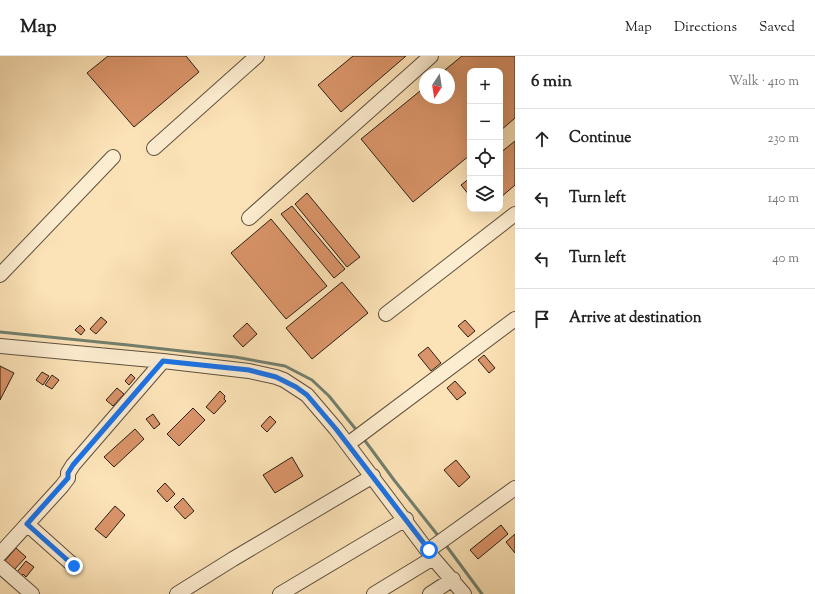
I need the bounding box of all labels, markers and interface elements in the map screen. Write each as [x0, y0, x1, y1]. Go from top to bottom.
text: Map [20, 14, 57, 41]
text: Map [625, 18, 652, 38]
text: Directions [674, 18, 737, 38]
text: Saved [759, 18, 795, 38]
north arrow [419, 68, 455, 104]
map controls [467, 68, 503, 212]
button: + [467, 68, 503, 104]
text: 6 min [531, 70, 572, 94]
text: Walk · 410 m [728, 73, 799, 91]
button: − [467, 104, 503, 140]
icon: ahead [531, 128, 553, 150]
text: Continue [569, 128, 631, 149]
text: 230 m [767, 130, 799, 148]
button: locate [467, 140, 503, 176]
button: layers [467, 176, 503, 212]
icon: left [531, 188, 553, 210]
text: Turn left [569, 188, 626, 209]
text: 140 m [768, 190, 799, 208]
icon: left [531, 248, 553, 270]
text: Turn left [569, 248, 626, 269]
text: 40 m [772, 250, 799, 268]
icon: arrive [531, 308, 553, 330]
text: Arrive at destination [569, 308, 702, 329]
route start [420, 541, 438, 559]
route end [65, 557, 83, 575]

